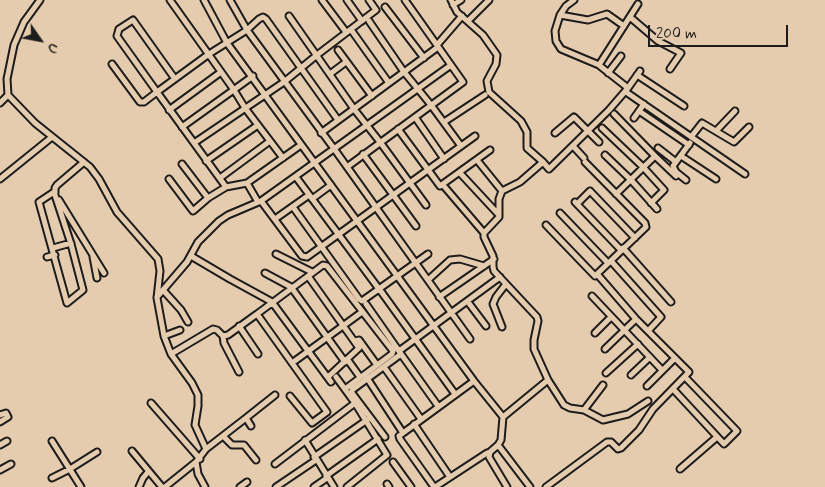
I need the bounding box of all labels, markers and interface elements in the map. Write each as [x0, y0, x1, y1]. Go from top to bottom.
north arrow [15, 15, 65, 65]
scale bar [650, 15, 790, 47]
text: 200 m [656, 24, 697, 44]
text: U [43, 39, 63, 57]

